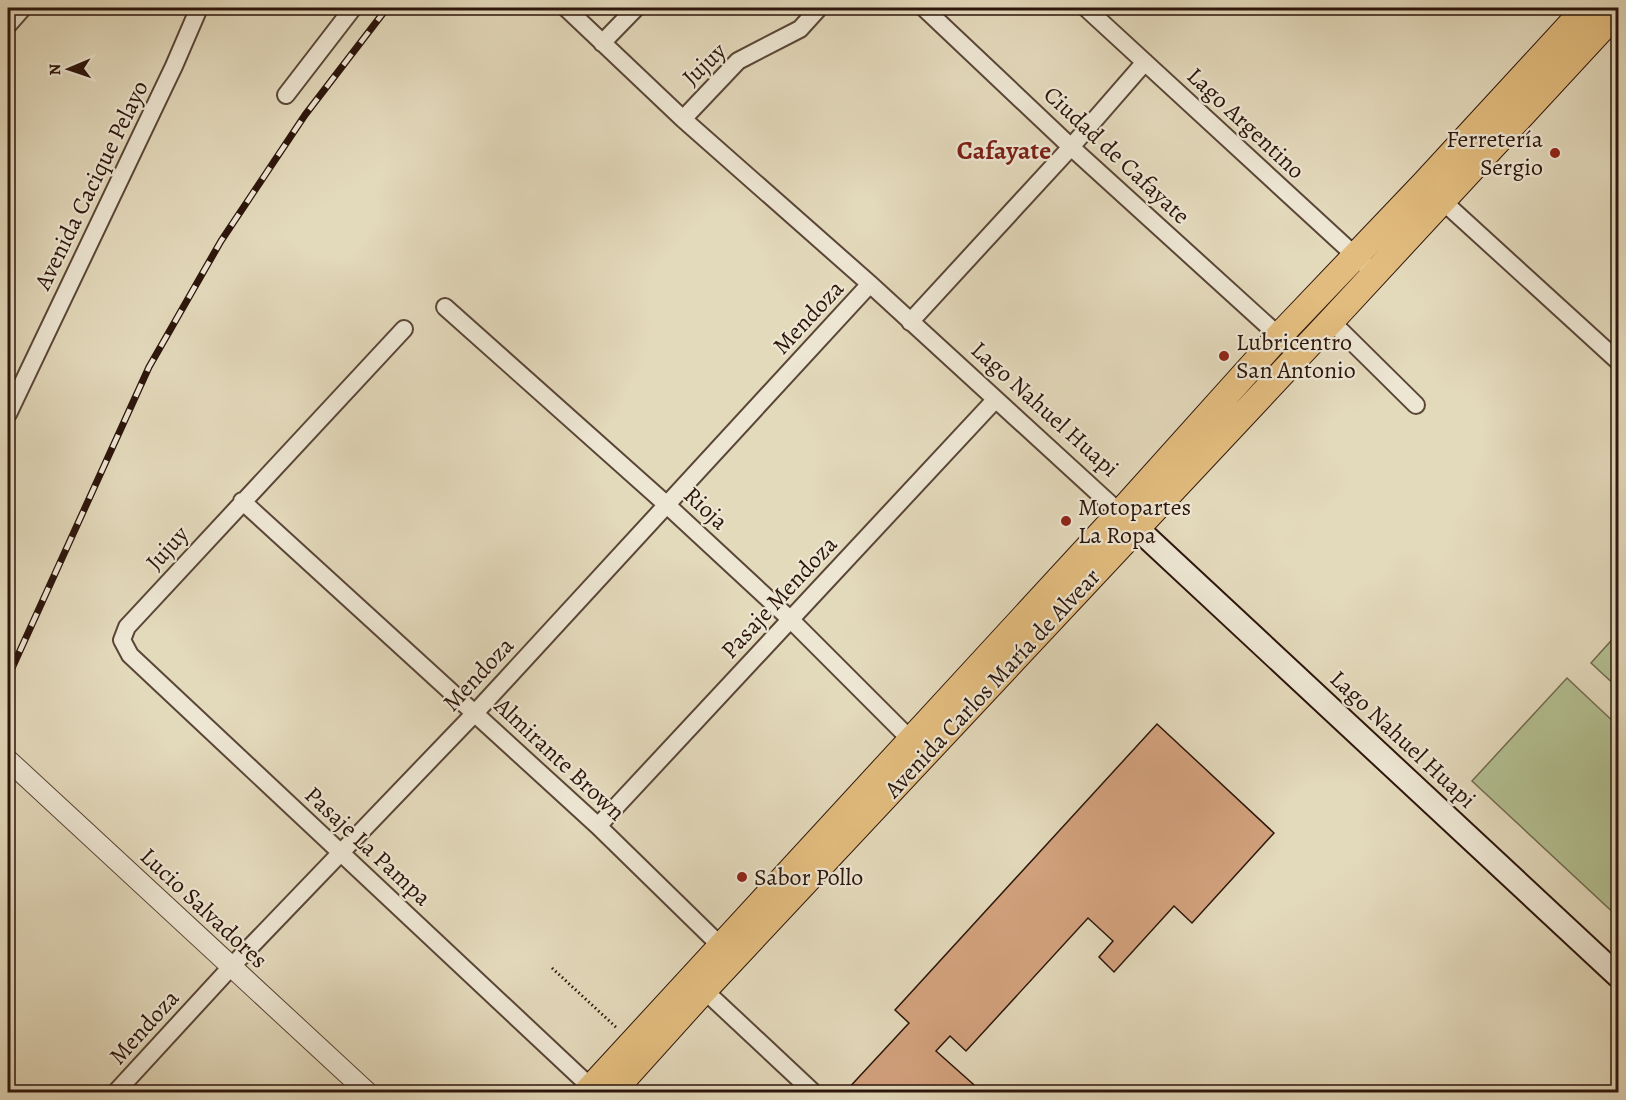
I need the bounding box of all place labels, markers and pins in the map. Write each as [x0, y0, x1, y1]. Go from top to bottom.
place label: Ferretería Sergio [1446, 123, 1544, 183]
marker: Ferretería Sergio [1548, 146, 1562, 160]
place label: Lubricentro San Antonio [1236, 326, 1356, 386]
marker: Lubricentro San Antonio [1217, 349, 1231, 363]
place label: Motopartes La Ropa [1078, 491, 1191, 551]
marker: Motopartes La Ropa [1059, 514, 1073, 528]
place label: Sabor Pollo [754, 861, 863, 893]
marker: Sabor Pollo [735, 870, 749, 884]

